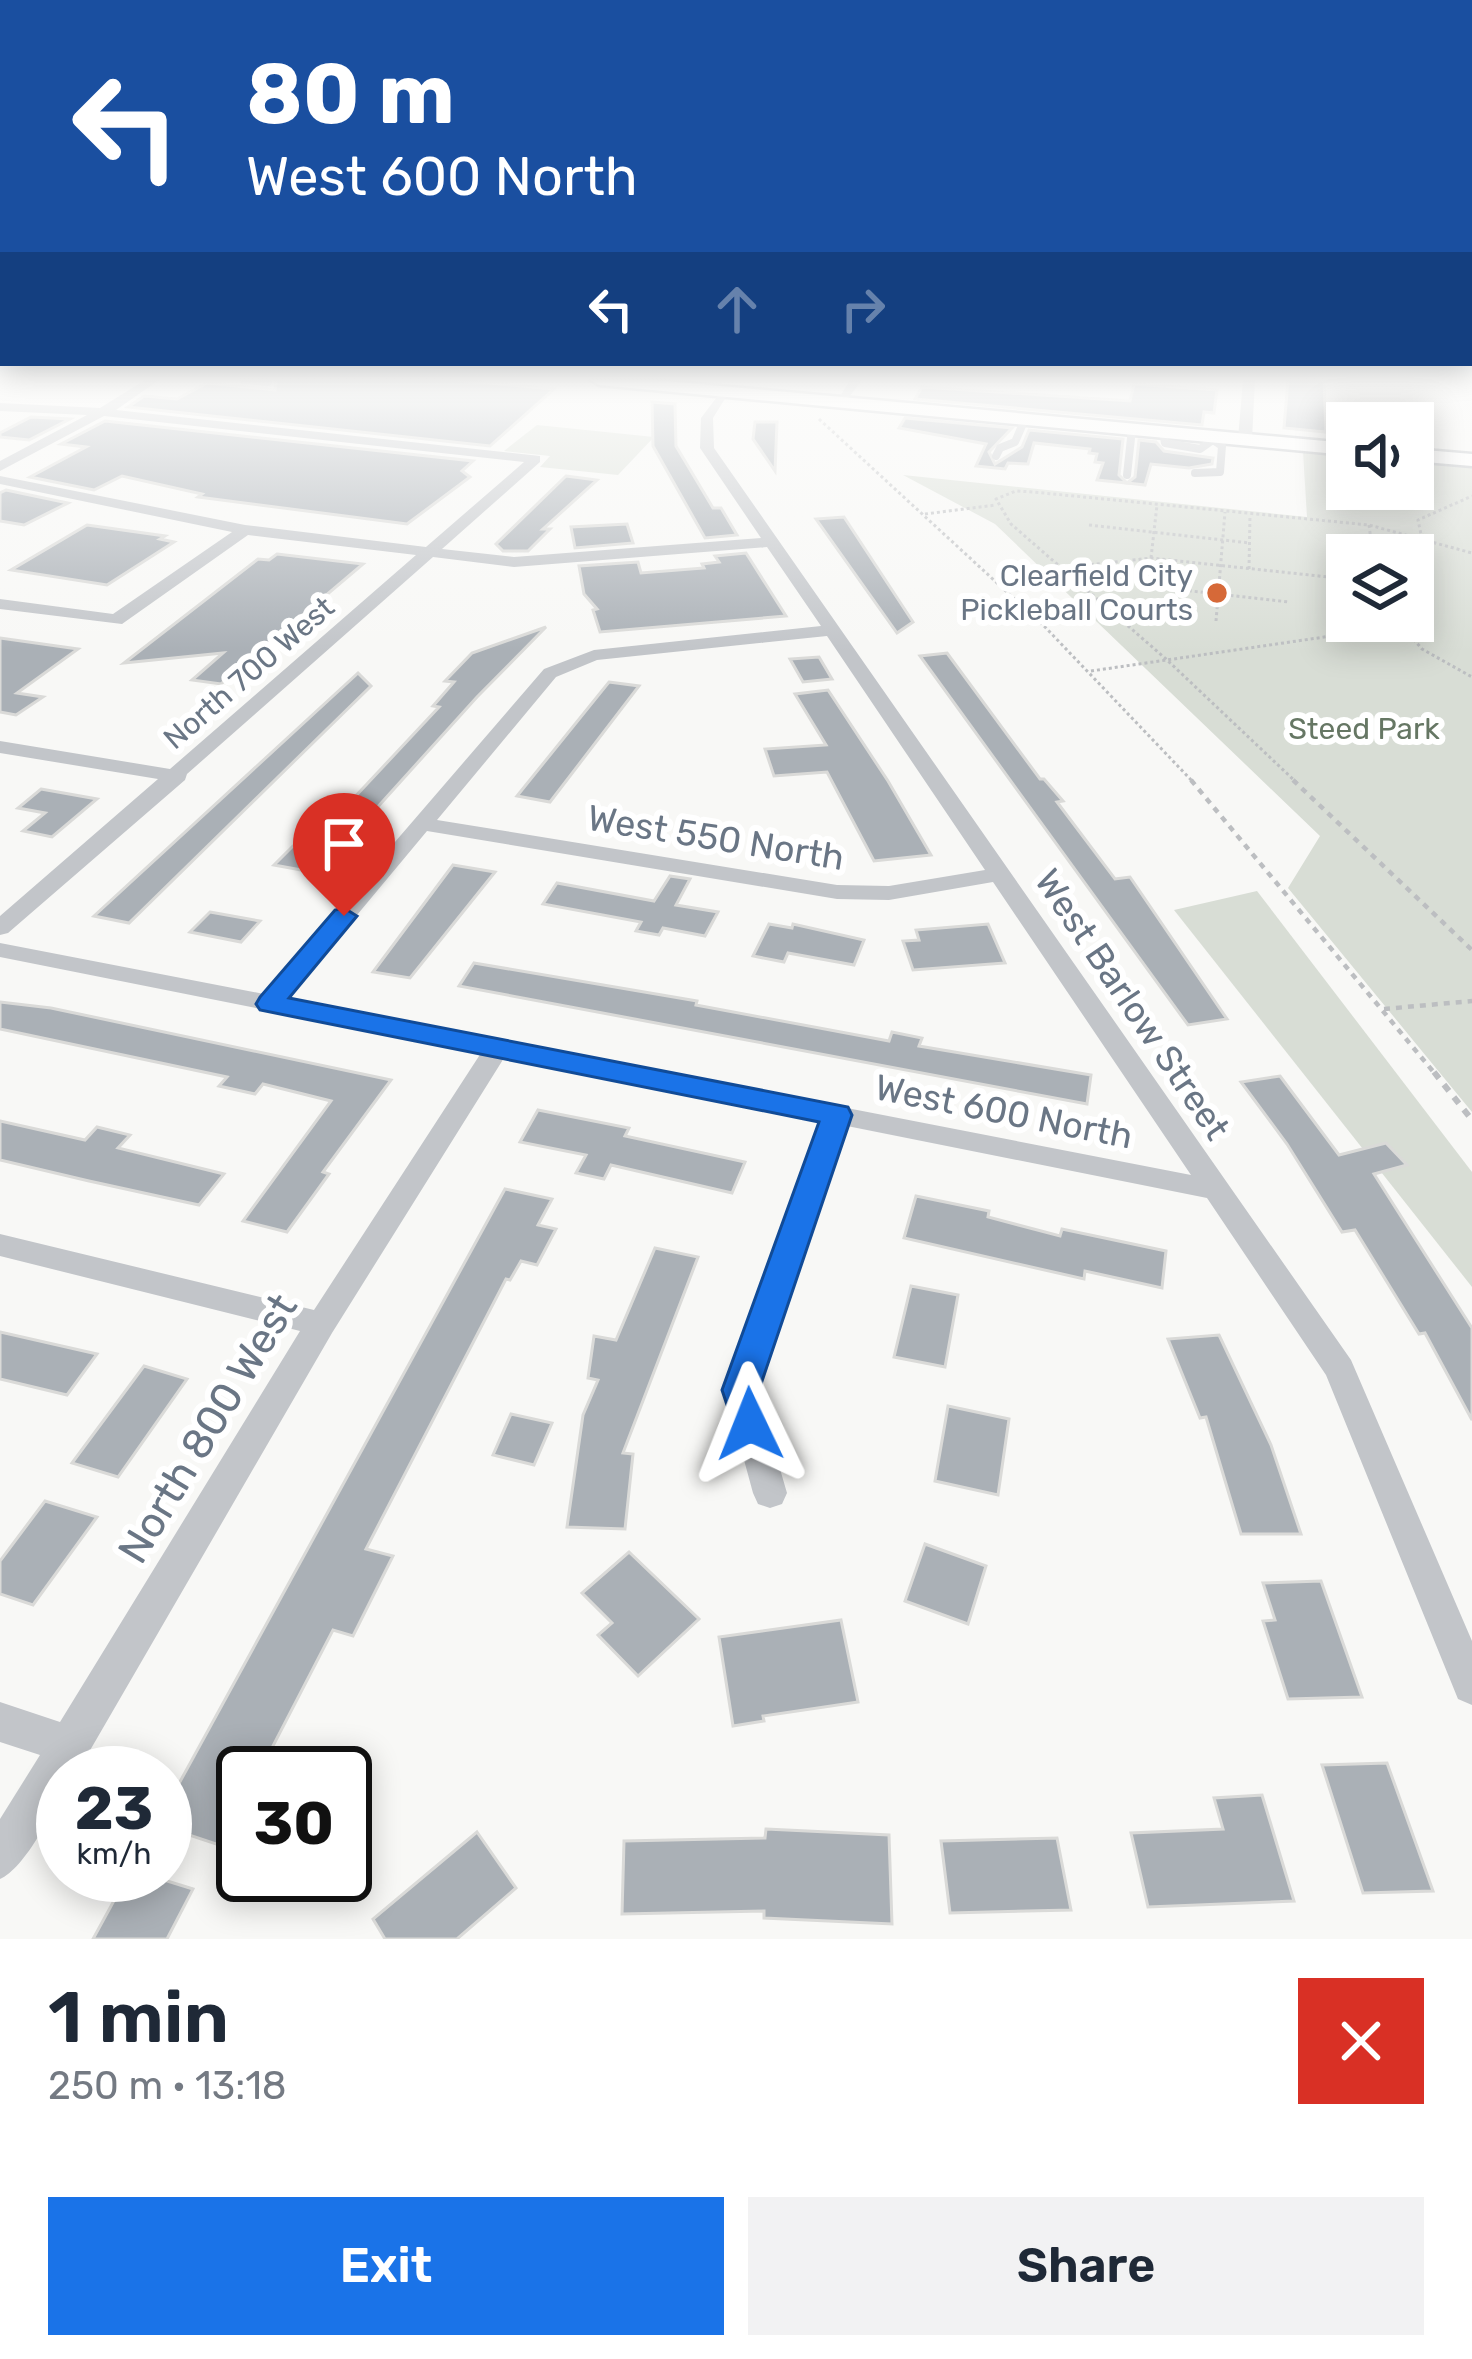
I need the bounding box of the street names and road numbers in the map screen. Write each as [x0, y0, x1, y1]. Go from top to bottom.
street label: North 700 West [156, 589, 342, 757]
street label: West 550 North [585, 796, 847, 879]
street label: West Barlow Street [1026, 861, 1239, 1148]
street label: West 600 North [872, 1065, 1136, 1158]
street label: North 800 West [108, 1285, 308, 1572]

